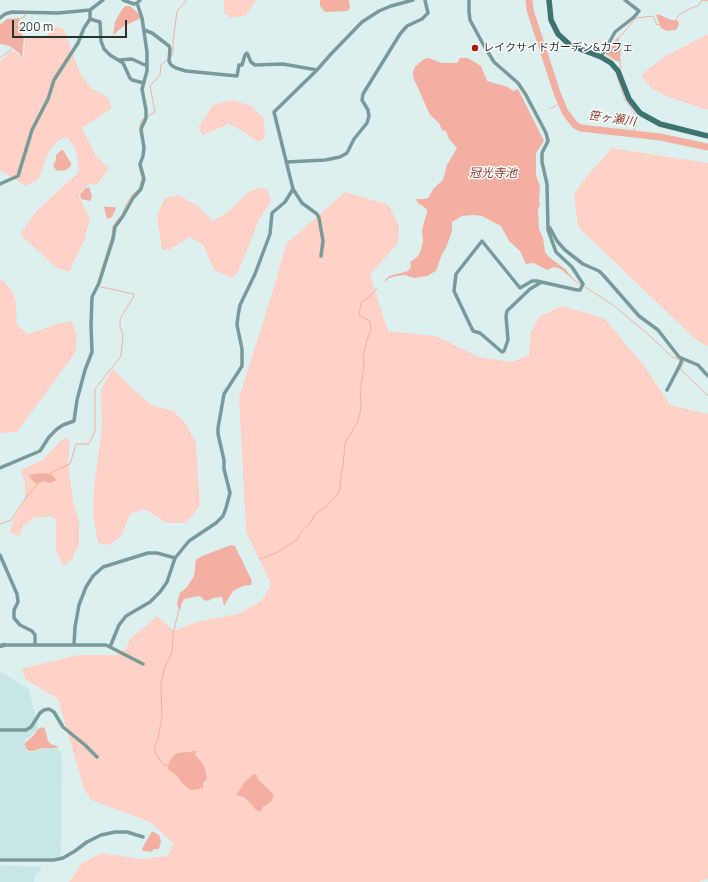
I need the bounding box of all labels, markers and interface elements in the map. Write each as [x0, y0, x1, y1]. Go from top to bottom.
scale bar [14, 12, 129, 38]
text: 200 m [19, 18, 53, 35]
place label: レイクサイドガーデン&カフェ [483, 41, 633, 55]
marker: レイクサイドガーデン&カフェ [470, 43, 480, 53]
water label: 笹ヶ瀬川 [587, 109, 637, 129]
water label: 冠光寺池 [469, 167, 517, 181]

